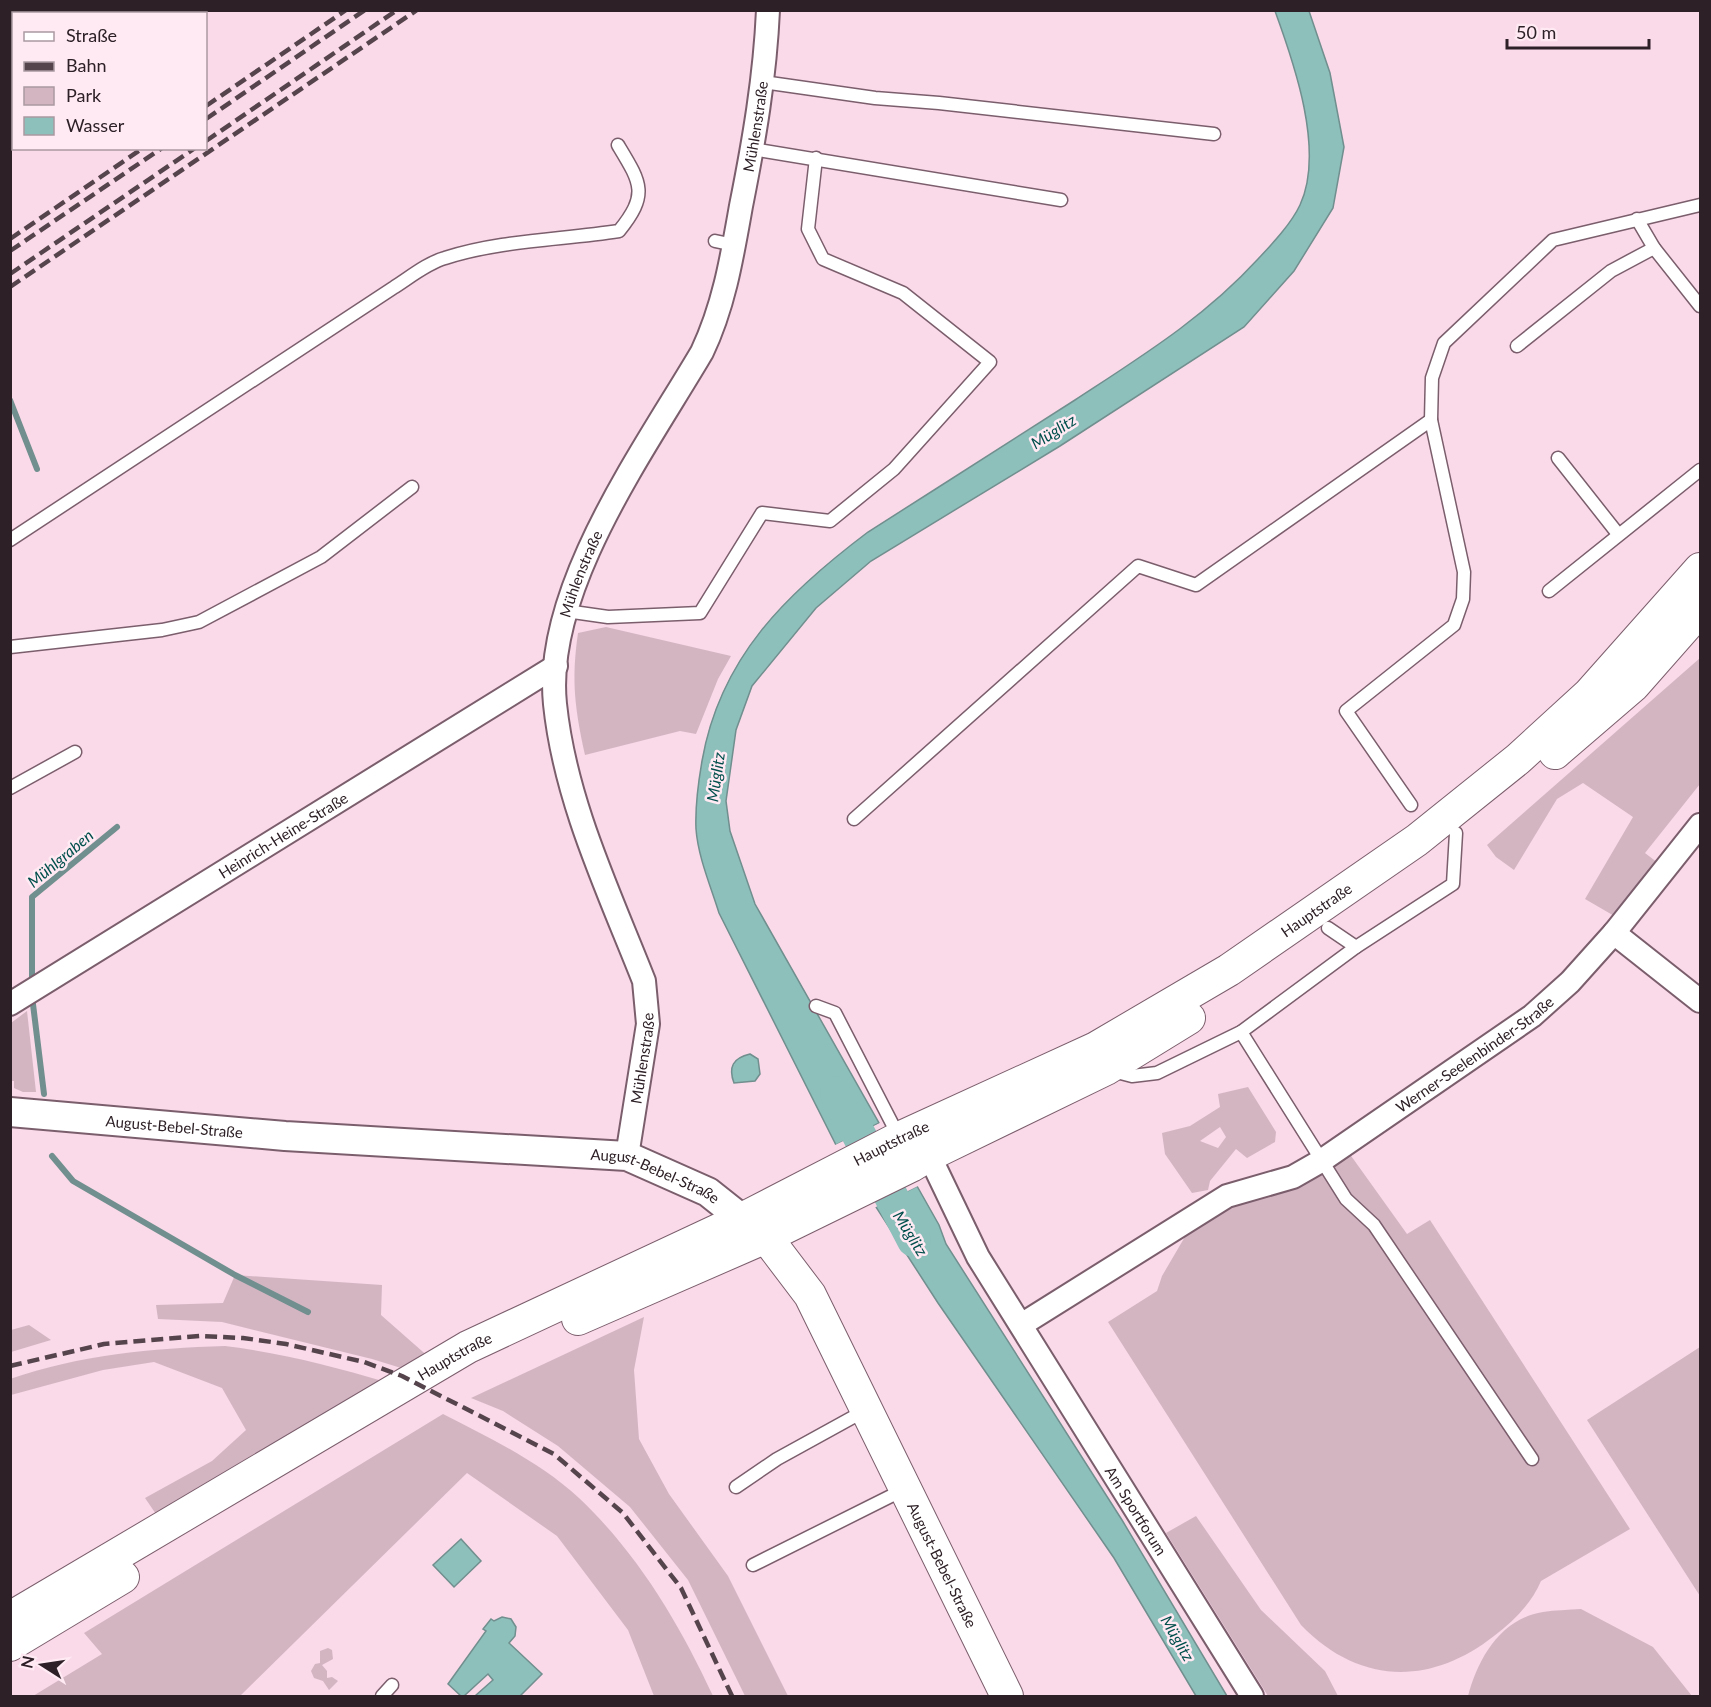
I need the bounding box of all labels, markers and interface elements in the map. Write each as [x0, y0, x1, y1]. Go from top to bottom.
legend [12, 12, 207, 150]
scale bar [1507, 12, 1650, 50]
text: 50 m [1516, 21, 1556, 43]
text: Straße [66, 24, 117, 46]
text: Bahn [66, 54, 107, 76]
street label: Mühlenstraße [739, 80, 771, 173]
text: Park [66, 84, 102, 106]
text: Wasser [66, 114, 125, 136]
water label: Müglitz [1027, 410, 1079, 452]
street label: Mühlenstraße [555, 527, 606, 619]
water label: Müglitz [702, 751, 728, 803]
street label: Heinrich-Heine-Straße [215, 788, 351, 882]
water label: Mühlgraben [23, 825, 97, 891]
street label: Hauptstraße [1277, 879, 1355, 940]
street label: Werner-Seelenbinder-Straße [1392, 992, 1557, 1116]
street label: Mühlenstraße [626, 1012, 657, 1105]
street label: August-Bebel-Straße [105, 1111, 244, 1141]
street label: Hauptstraße [850, 1117, 932, 1169]
street label: August-Bebel-Straße [590, 1145, 723, 1207]
water label: Müglitz [890, 1207, 932, 1259]
street label: Hauptstraße [414, 1328, 494, 1384]
street label: Am Sportforum [1102, 1463, 1171, 1558]
street label: August-Bebel-Straße [904, 1499, 981, 1631]
water label: Müglitz [1157, 1612, 1199, 1664]
north arrow [12, 1635, 72, 1695]
text: N [16, 1654, 37, 1670]

